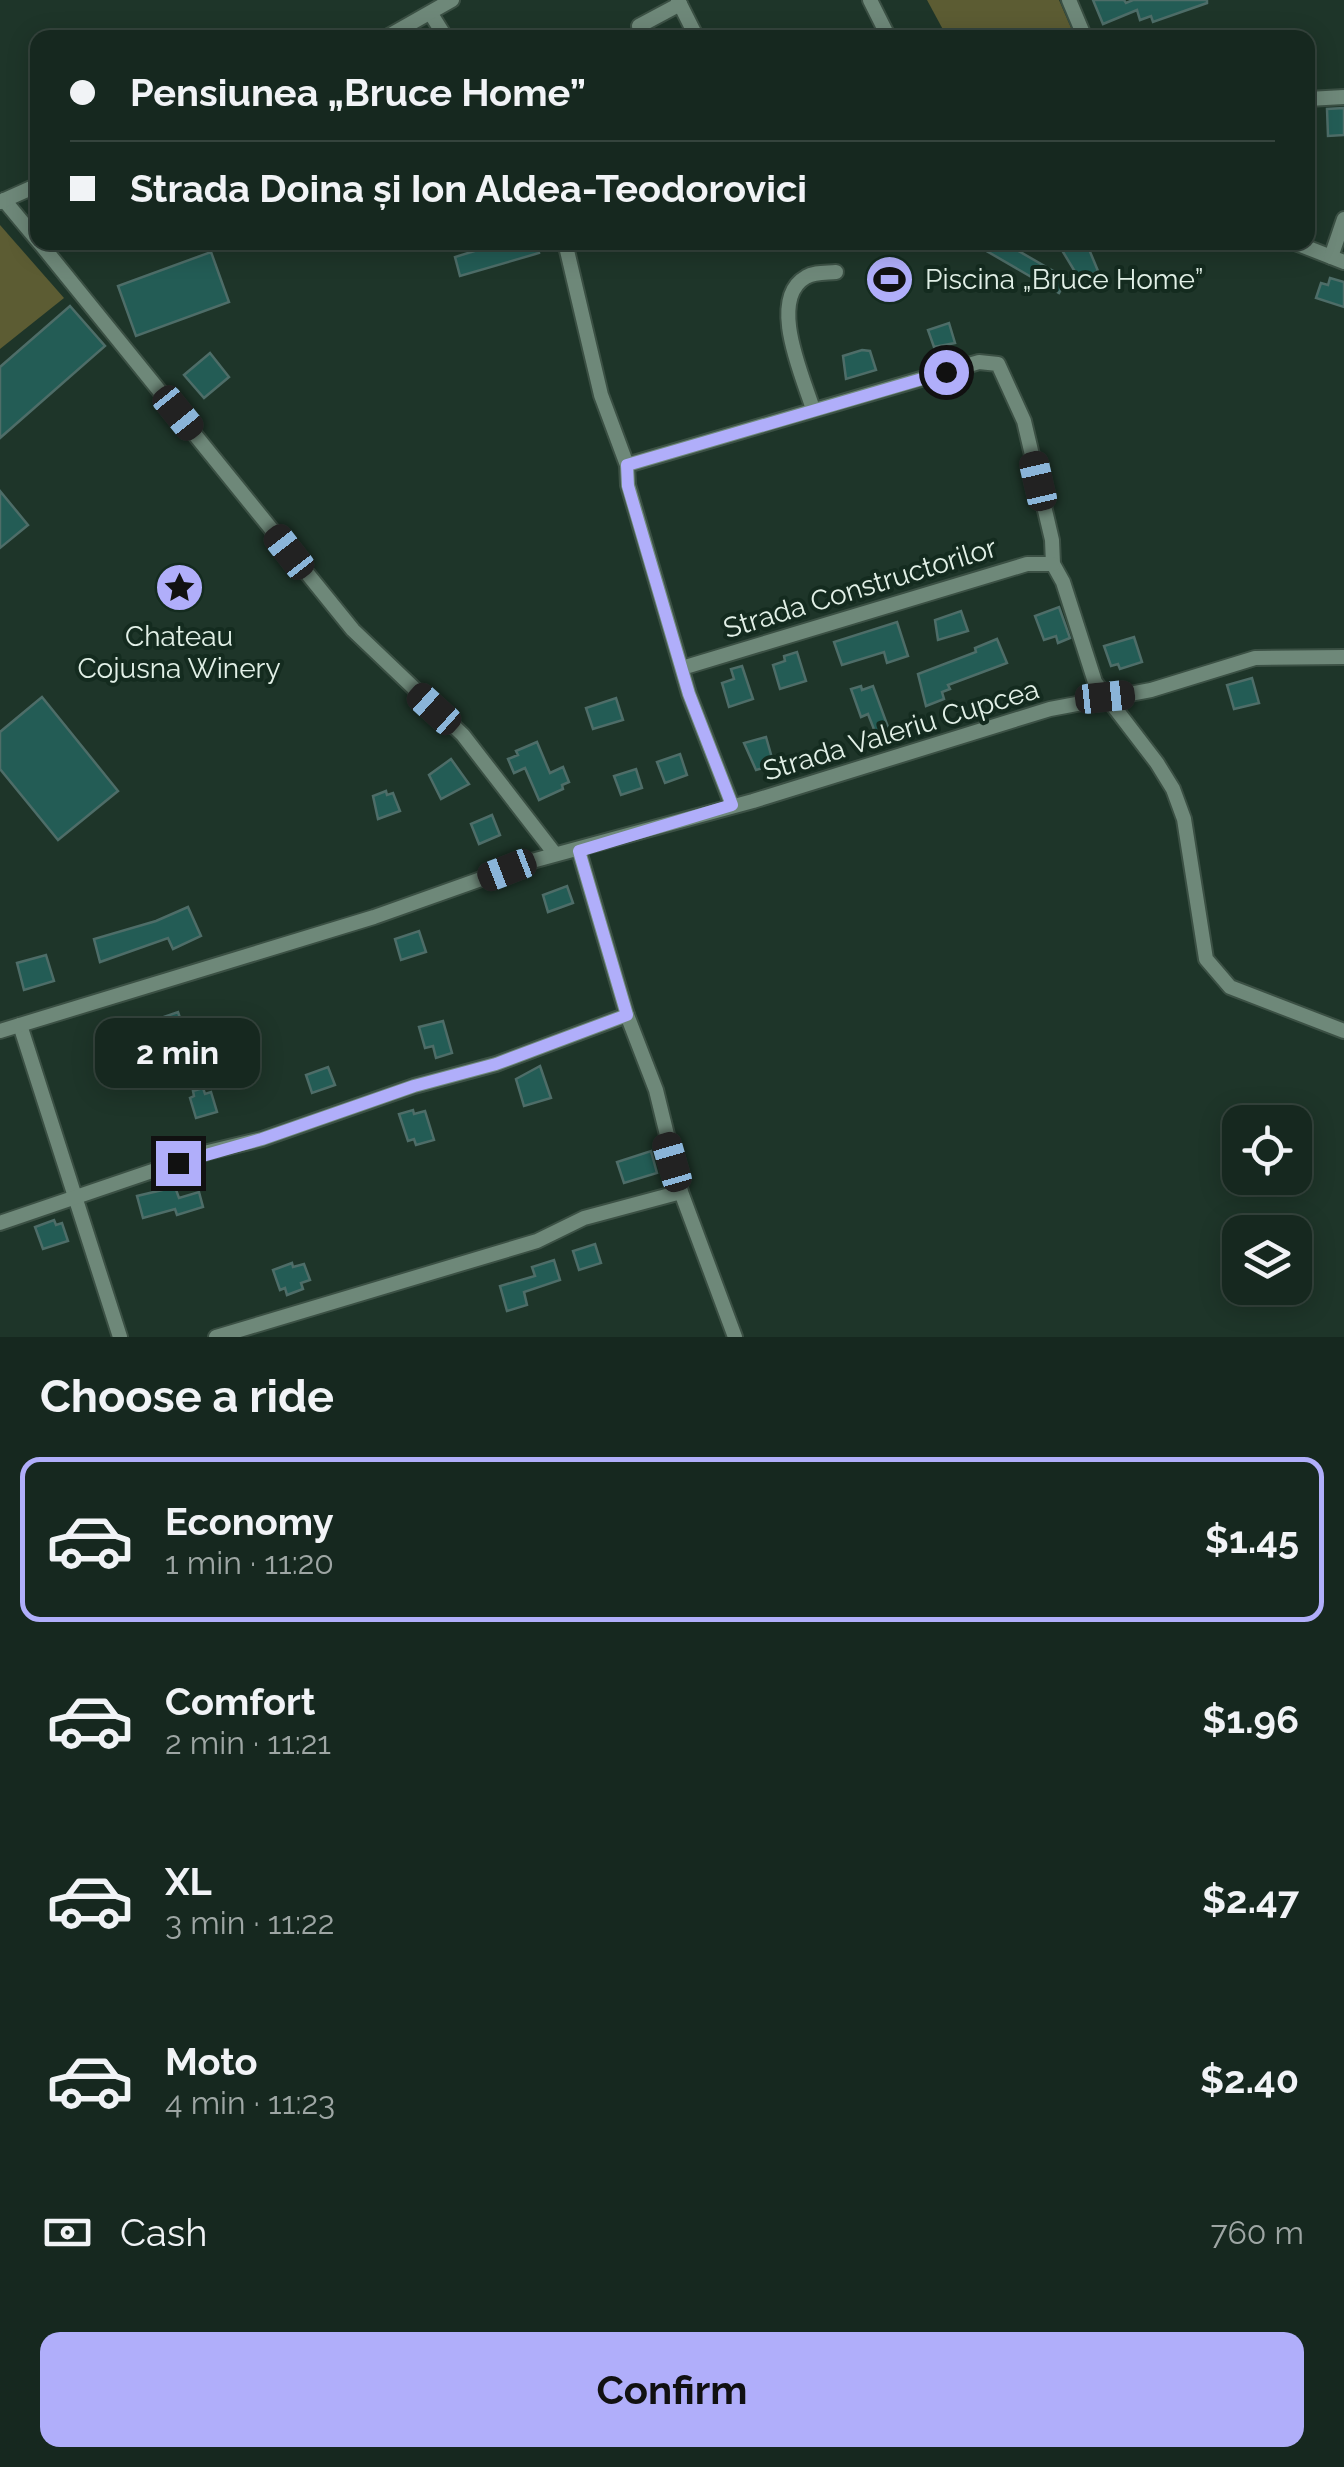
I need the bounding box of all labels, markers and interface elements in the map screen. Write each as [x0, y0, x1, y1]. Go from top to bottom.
text: Pensiunea „Bruce Home” [130, 70, 586, 115]
text: Strada Doina și Ion Aldea-Teodorovici [130, 166, 807, 211]
sports icon: Piscina „Bruce Home” [864, 253, 916, 305]
place label: Piscina „Bruce Home” [925, 263, 1203, 296]
route start [924, 350, 969, 395]
car [147, 380, 209, 446]
car [1017, 448, 1059, 514]
car [259, 519, 319, 585]
street label: Strada Constructorilor [720, 531, 1001, 645]
place icon: Chateau Cojusna Winery [153, 562, 205, 614]
place label: Chateau Cojusna Winery [77, 620, 281, 685]
street label: Strada Valeriu Cupcea [759, 672, 1043, 788]
car [402, 678, 466, 740]
car [1074, 679, 1136, 715]
car [474, 845, 540, 895]
callout: 2 min [96, 1018, 260, 1088]
text: 2 min [136, 1034, 219, 1071]
map controls [1222, 1105, 1312, 1305]
button: locate [1222, 1105, 1312, 1195]
car [649, 1129, 695, 1195]
route end [156, 1141, 201, 1186]
button: layers [1222, 1215, 1312, 1305]
text: Choose a ride [40, 1370, 334, 1423]
icon: car [45, 1495, 135, 1585]
text: Economy [165, 1499, 334, 1544]
text: $1.45 [1205, 1517, 1299, 1562]
text: 1 min · 11:20 [165, 1544, 334, 1581]
icon: car [45, 1675, 135, 1765]
text: Comfort [165, 1679, 315, 1724]
text: $1.96 [1202, 1697, 1299, 1742]
text: 2 min · 11:21 [165, 1724, 331, 1761]
icon: car [45, 1855, 135, 1945]
text: XL [165, 1859, 212, 1904]
text: $2.47 [1202, 1877, 1299, 1922]
text: 3 min · 11:22 [165, 1904, 334, 1941]
icon: car [45, 2035, 135, 2125]
text: Moto [165, 2039, 258, 2084]
text: $2.40 [1200, 2057, 1299, 2102]
text: 4 min · 11:23 [165, 2084, 335, 2121]
icon: cash [40, 2205, 95, 2260]
text: Cash [120, 2210, 207, 2255]
text: 760 m [1210, 2214, 1304, 2251]
button: Confirm [40, 2332, 1304, 2447]

